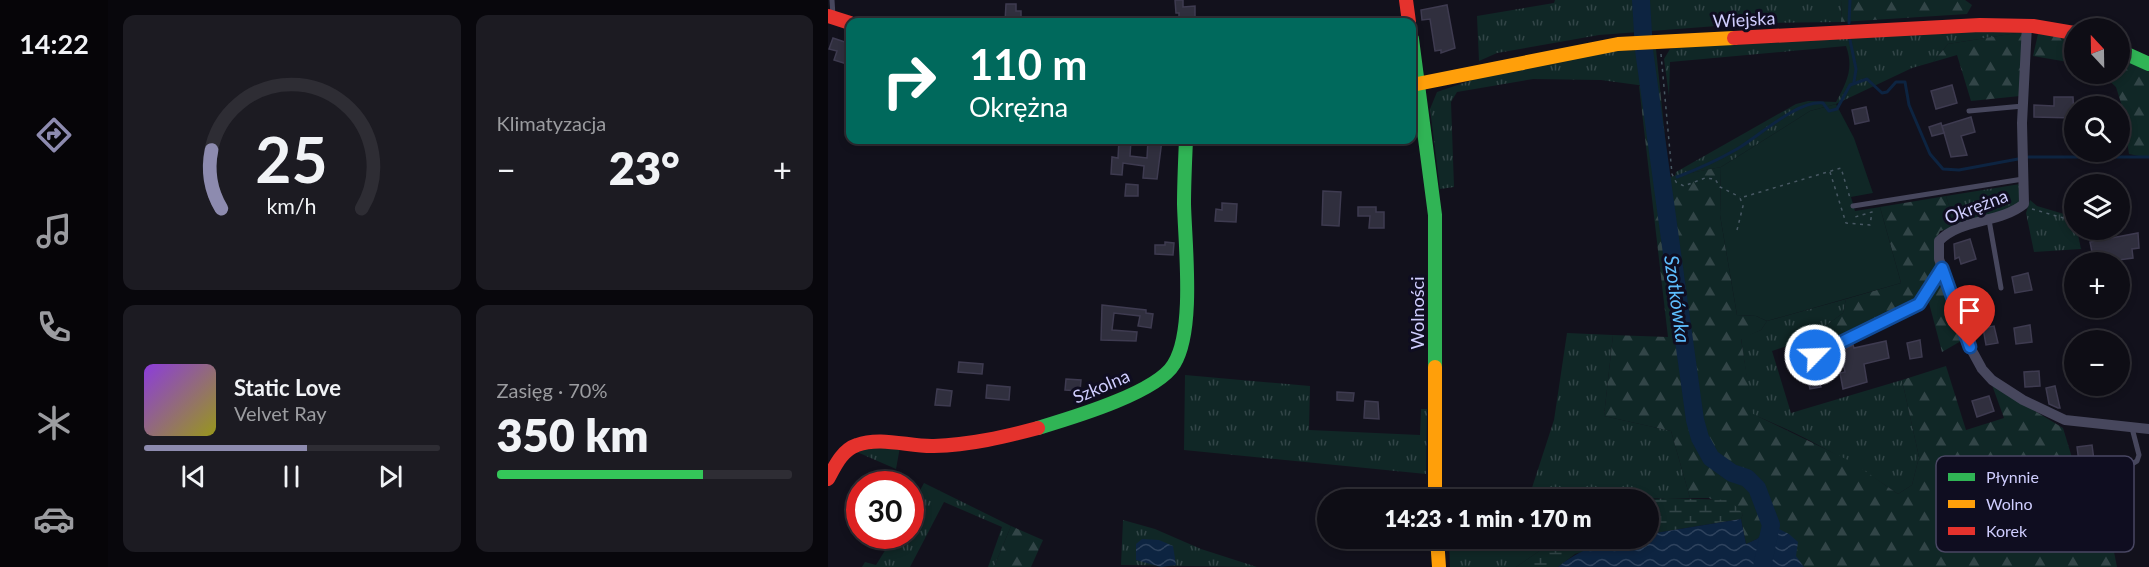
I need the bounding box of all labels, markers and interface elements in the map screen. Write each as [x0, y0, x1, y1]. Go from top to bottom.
street label: Wiejska [1712, 6, 1776, 32]
north arrow [2064, 18, 2130, 84]
map controls [2064, 18, 2130, 396]
text: 14:22 [19, 27, 89, 60]
text: 110 m [969, 39, 1087, 89]
icon: right [870, 42, 948, 120]
text: Okrężna [969, 90, 1068, 123]
button: search [2064, 96, 2130, 162]
text: Klimatyzacja [497, 111, 606, 135]
icon: directions [33, 114, 75, 156]
text: 25 [256, 121, 328, 196]
text: 23° [609, 141, 680, 195]
text: − [497, 149, 516, 189]
text: + [773, 149, 792, 189]
button: layers [2064, 174, 2130, 240]
street label: Okrężna [1941, 184, 2011, 228]
text: km/h [267, 194, 317, 220]
icon: music [33, 210, 75, 252]
button: + [2064, 252, 2130, 318]
water label: Szotkówka [1660, 254, 1696, 344]
street label: Wolności [1406, 276, 1428, 350]
pin [1944, 285, 1995, 347]
icon: arrive [1953, 294, 1986, 327]
icon: phone [33, 306, 75, 348]
position arrow [1783, 323, 1847, 387]
button: − [2064, 330, 2130, 396]
street label: Szkolna [1069, 364, 1133, 408]
text: Static Love [234, 374, 341, 401]
text: Zasięg · 70% [497, 378, 608, 402]
text: Velvet Ray [234, 401, 327, 425]
icon: climate [33, 402, 75, 444]
text: 350 km [497, 408, 649, 462]
legend [1936, 456, 2134, 552]
icon: previous [177, 460, 210, 493]
icon: pause [275, 460, 308, 493]
icon: next [374, 460, 407, 493]
text: Płynnie [1986, 467, 2039, 486]
speed limit sign: 30 [846, 471, 924, 549]
text: Wolno [1986, 494, 2033, 513]
icon: car [33, 498, 75, 540]
text: 14:23 · 1 min · 170 m [1385, 505, 1591, 532]
text: Korek [1986, 521, 2028, 540]

